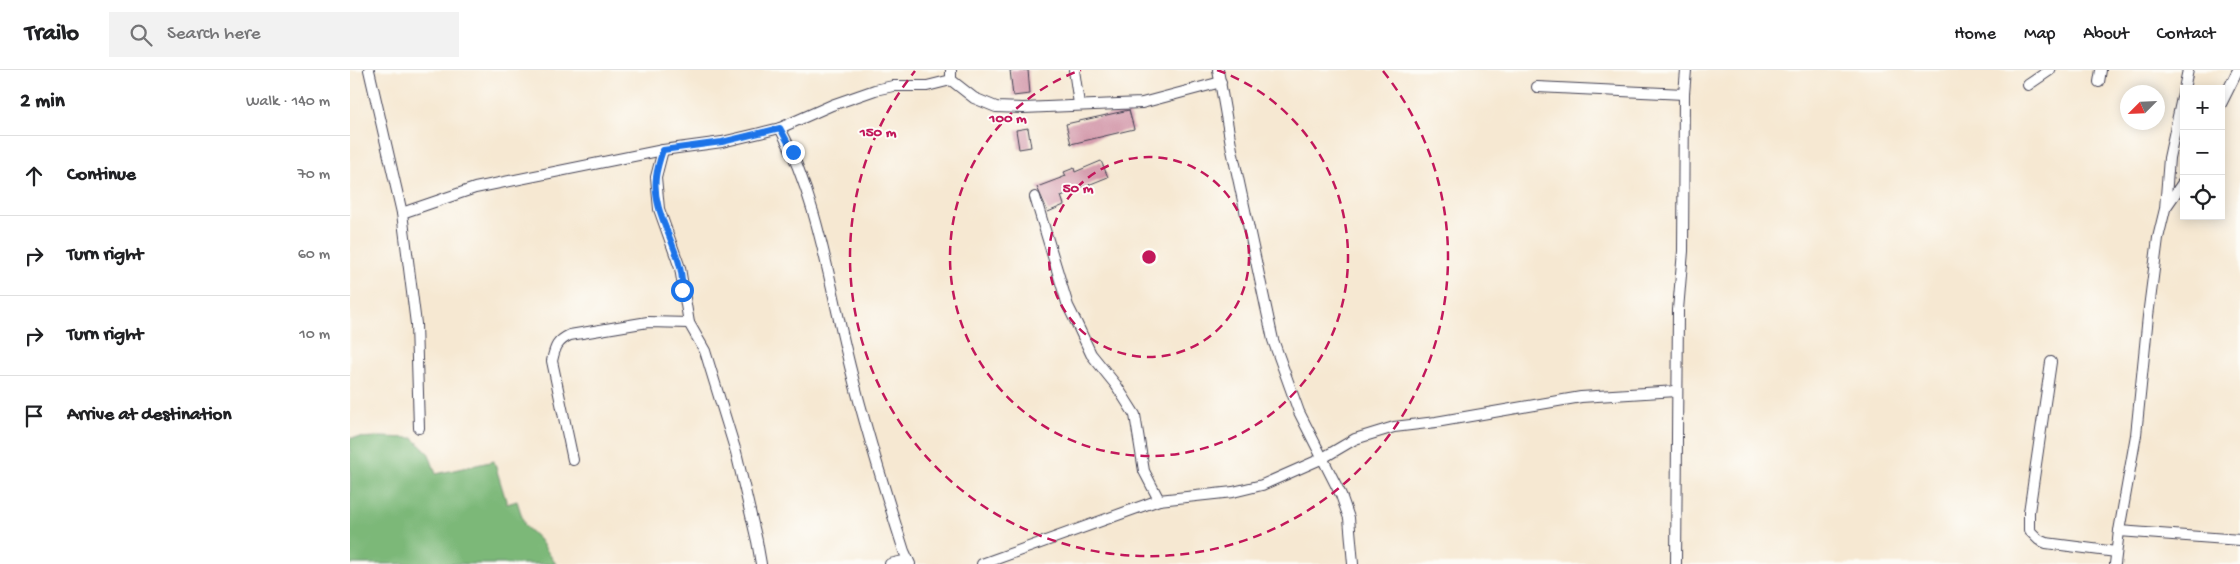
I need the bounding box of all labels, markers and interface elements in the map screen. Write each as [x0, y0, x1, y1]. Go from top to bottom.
search box [109, 12, 459, 57]
text: Trailo [25, 20, 79, 49]
icon: search [127, 21, 155, 49]
text: Search here [167, 23, 261, 46]
text: Home [1954, 24, 1996, 45]
text: Map [2024, 24, 2055, 45]
text: About [2083, 24, 2129, 45]
text: Contact [2157, 24, 2215, 45]
north arrow [2120, 85, 2165, 130]
map controls [2180, 85, 2225, 220]
button: + [2180, 85, 2225, 130]
text: 2 min [20, 90, 65, 115]
text: Walk · 140 m [246, 93, 330, 112]
text: 100 m [988, 110, 1027, 128]
text: 150 m [859, 124, 897, 142]
button: − [2180, 130, 2225, 175]
route end [782, 141, 805, 164]
icon: ahead [20, 162, 48, 190]
text: Continue [67, 164, 136, 187]
text: 70 m [297, 166, 330, 185]
button: locate [2180, 175, 2225, 220]
text: 50 m [1063, 180, 1094, 198]
icon: right [20, 242, 48, 270]
text: Turn right [67, 244, 143, 267]
text: 60 m [298, 246, 330, 265]
centre of rings [1140, 248, 1158, 266]
route start [671, 279, 694, 302]
icon: right [20, 322, 48, 350]
text: Turn right [67, 324, 143, 347]
text: 10 m [299, 326, 330, 345]
icon: arrive [20, 402, 48, 430]
text: Arrive at destination [67, 404, 231, 427]

